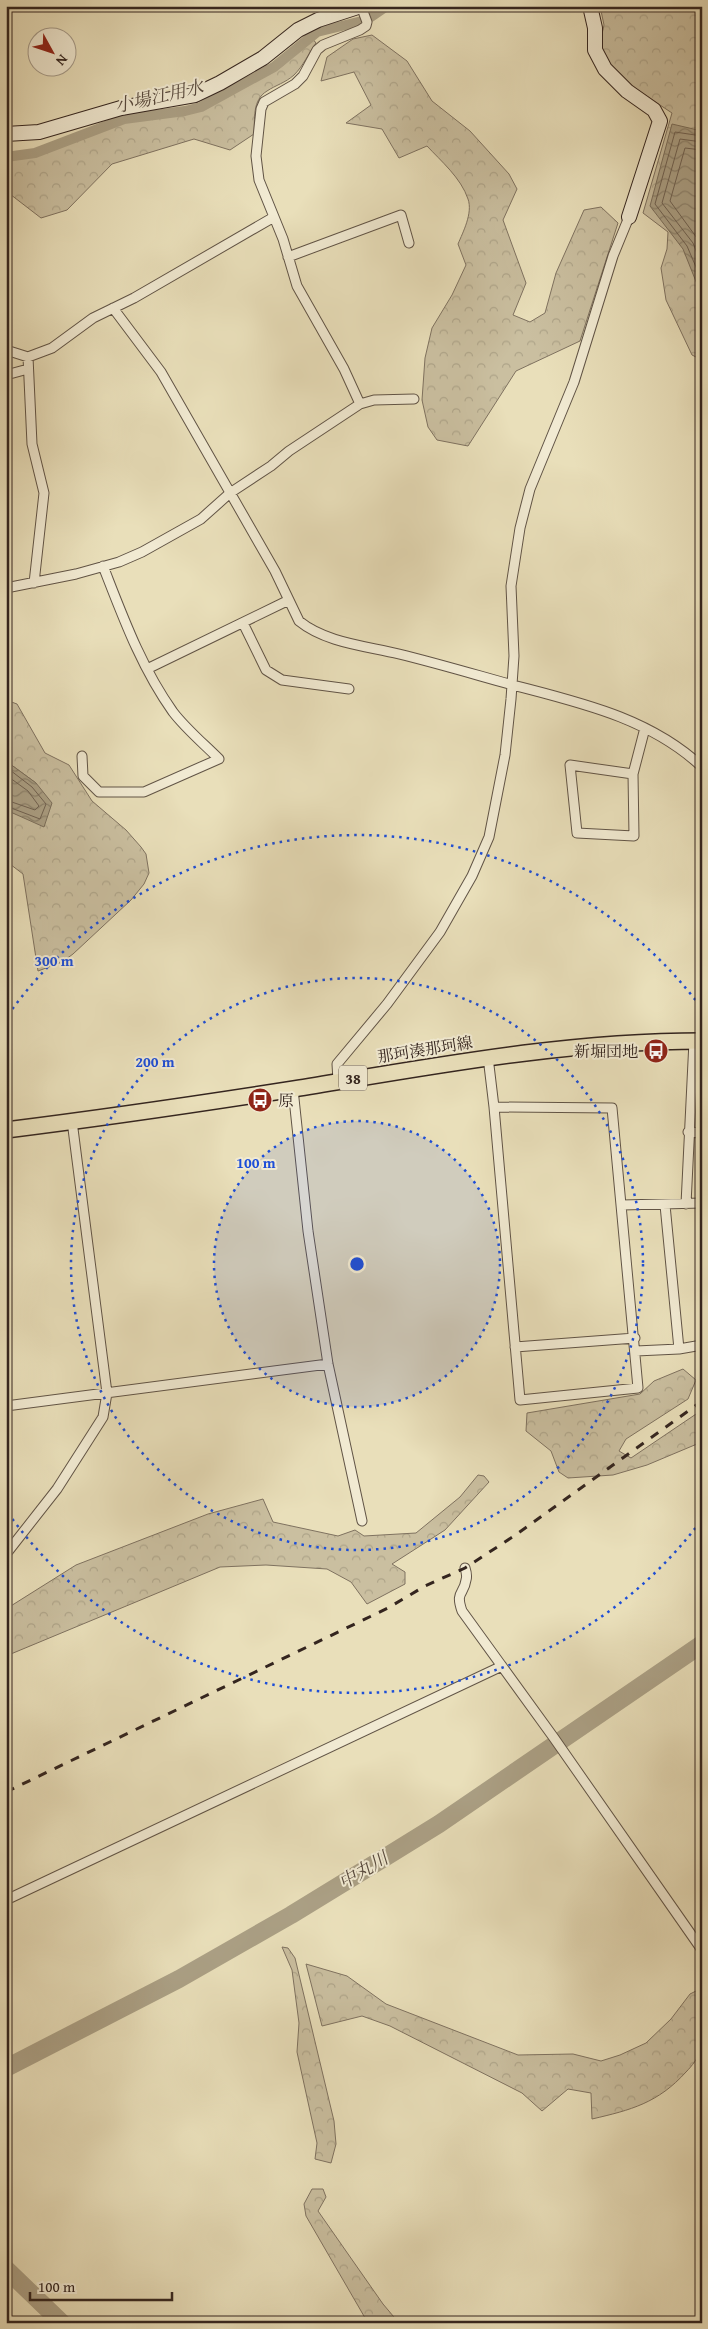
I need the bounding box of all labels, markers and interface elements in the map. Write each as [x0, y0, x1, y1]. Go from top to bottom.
north arrow [28, 28, 78, 78]
text: N [51, 50, 73, 71]
water label: 小場江用水 [112, 72, 208, 119]
text: 300 m [34, 950, 74, 971]
street label: 那珂湊那珂線 [376, 1030, 474, 1068]
bus stop icon: 新堀団地 [643, 1038, 669, 1064]
place label: 新堀団地 [574, 1039, 638, 1063]
text: 200 m [135, 1051, 175, 1072]
road number: 38 [339, 1066, 367, 1090]
bus stop icon: 原 [247, 1087, 273, 1113]
place label: 原 [278, 1088, 294, 1112]
text: 100 m [236, 1152, 276, 1173]
centre of rings [348, 1255, 366, 1273]
water label: 中丸川 [333, 1843, 395, 1895]
scale bar [30, 2269, 172, 2301]
text: 100 m [38, 2276, 76, 2297]

